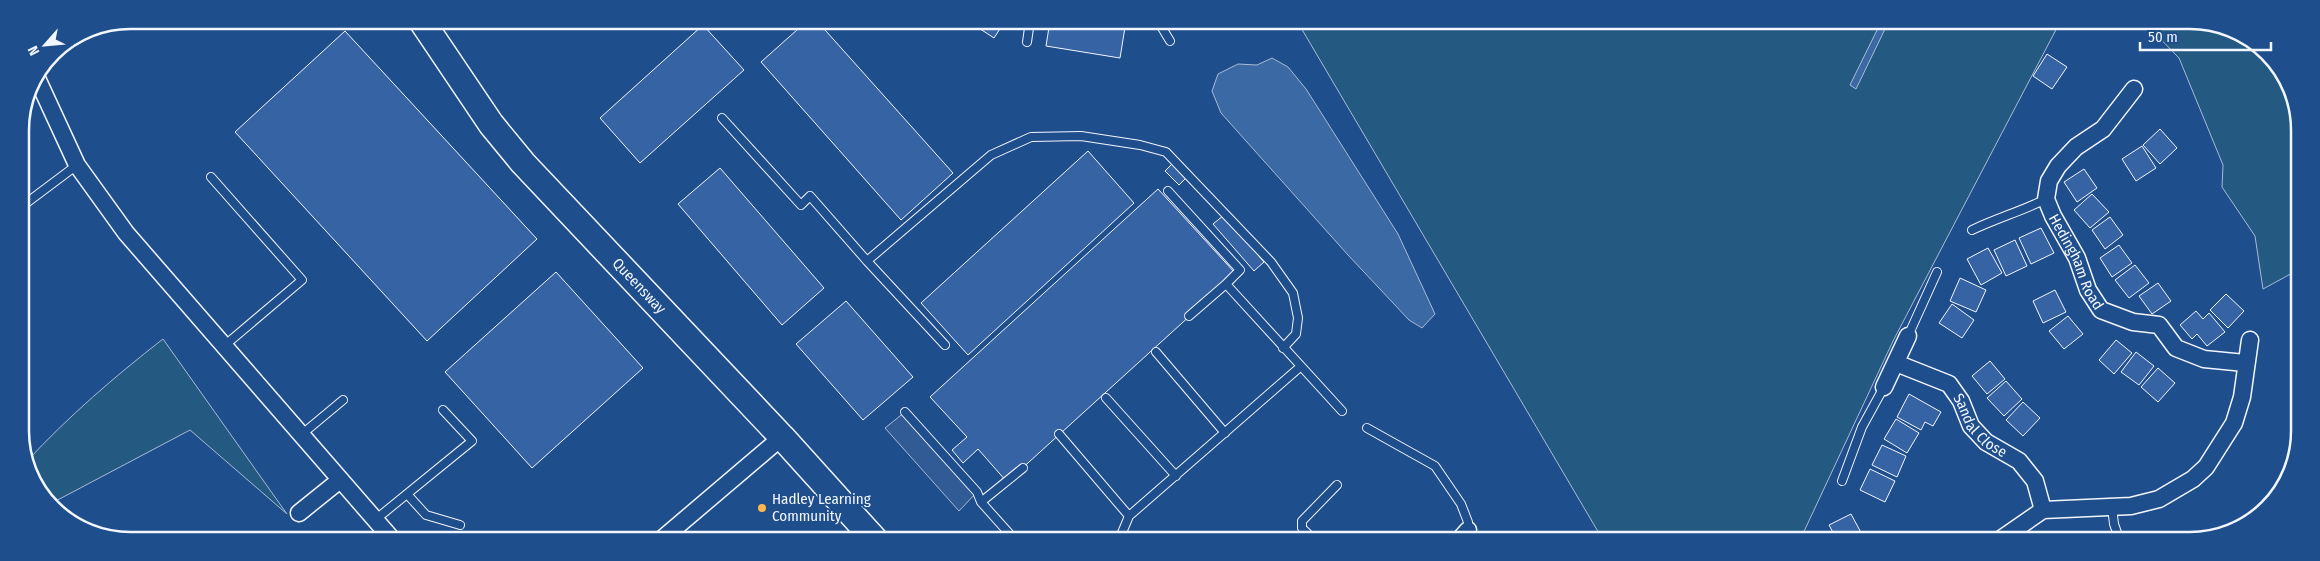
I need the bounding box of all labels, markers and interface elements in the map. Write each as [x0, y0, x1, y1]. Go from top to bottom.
north arrow [20, 20, 70, 70]
scale bar [2140, 20, 2271, 52]
text: 50 m [2148, 28, 2178, 46]
text: N [24, 43, 43, 58]
street label: Hedingham Road [2045, 211, 2107, 313]
street label: Queensway [609, 254, 670, 318]
street label: Sandal Close [1950, 390, 2010, 461]
place label: Hadley Learning Community [772, 490, 871, 525]
marker: Hadley Learning Community [756, 502, 768, 514]

